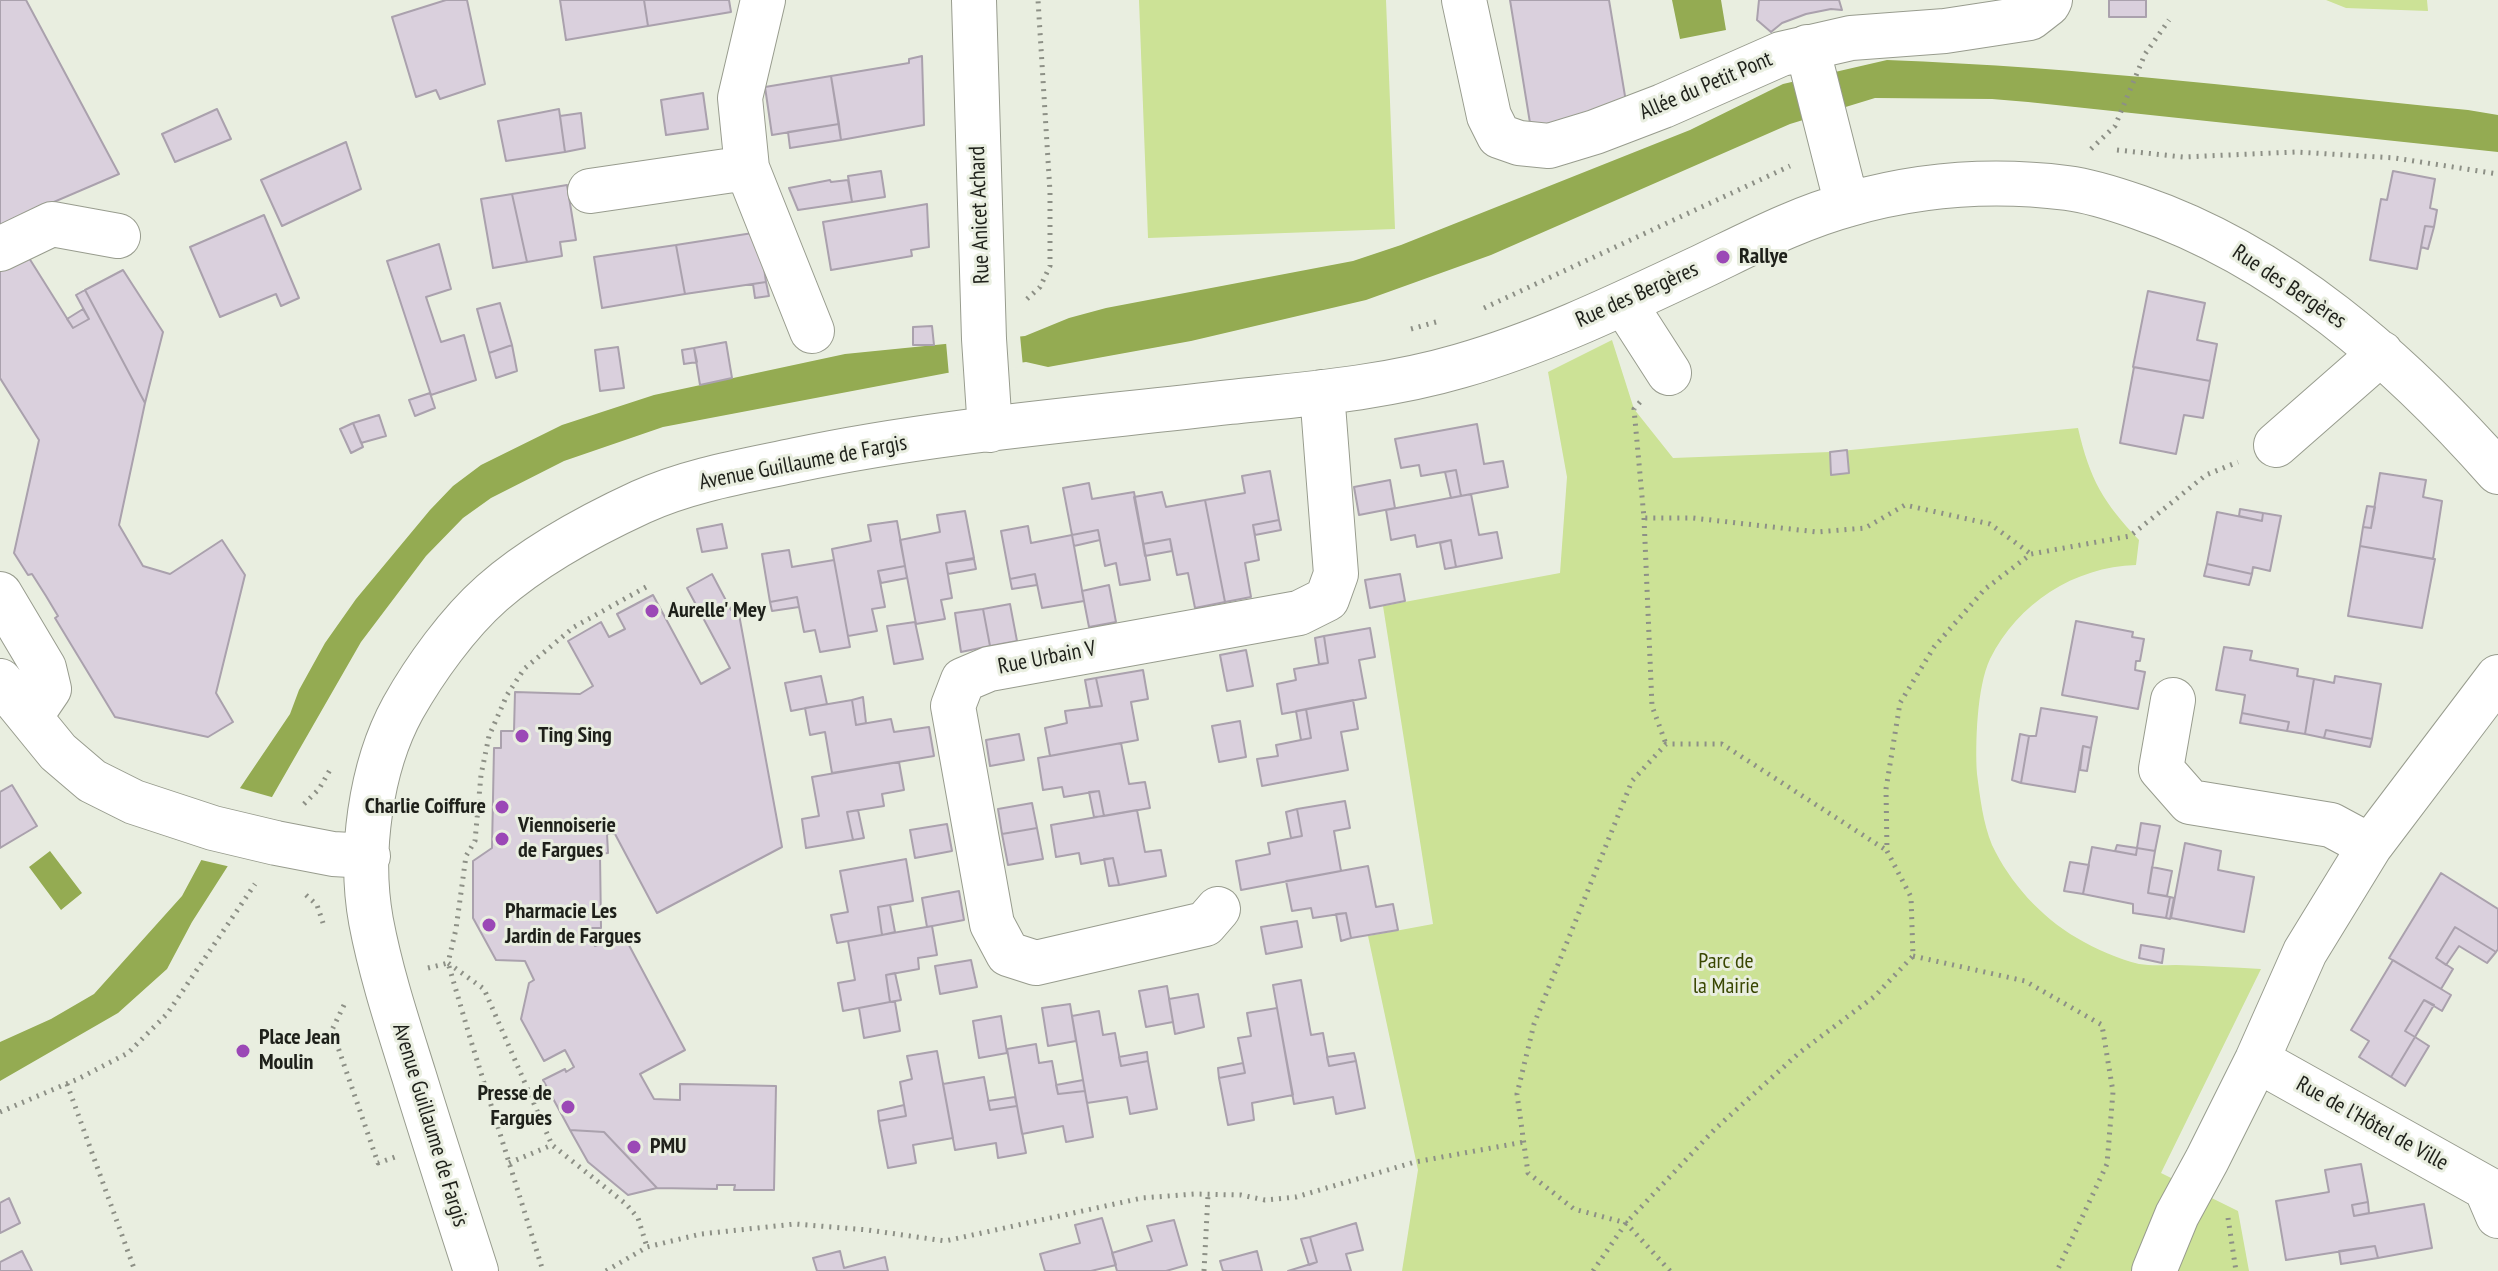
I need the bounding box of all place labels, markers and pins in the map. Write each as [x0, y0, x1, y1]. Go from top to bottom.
place label: Rallye [1739, 244, 1788, 270]
marker: Rallye [1714, 248, 1732, 266]
place label: Aurelle' Mey [668, 598, 766, 624]
marker: Aurelle' Mey [643, 602, 661, 620]
place label: Ting Sing [538, 723, 612, 749]
marker: Ting Sing [513, 727, 531, 745]
place label: Charlie Coiffure [365, 794, 486, 820]
marker: Charlie Coiffure [493, 798, 511, 816]
place label: Viennoiserie de Fargues [518, 813, 616, 864]
marker: Viennoiserie de Fargues [493, 830, 511, 848]
place label: Pharmacie Les Jardin de Fargues [505, 899, 641, 950]
marker: Pharmacie Les Jardin de Fargues [480, 916, 498, 934]
place label: Place Jean Moulin [259, 1025, 340, 1076]
marker: Place Jean Moulin [234, 1042, 252, 1060]
place label: Presse de Fargues [478, 1081, 552, 1132]
marker: Presse de Fargues [559, 1098, 577, 1116]
place label: PMU [650, 1134, 686, 1160]
marker: PMU [625, 1138, 643, 1156]

